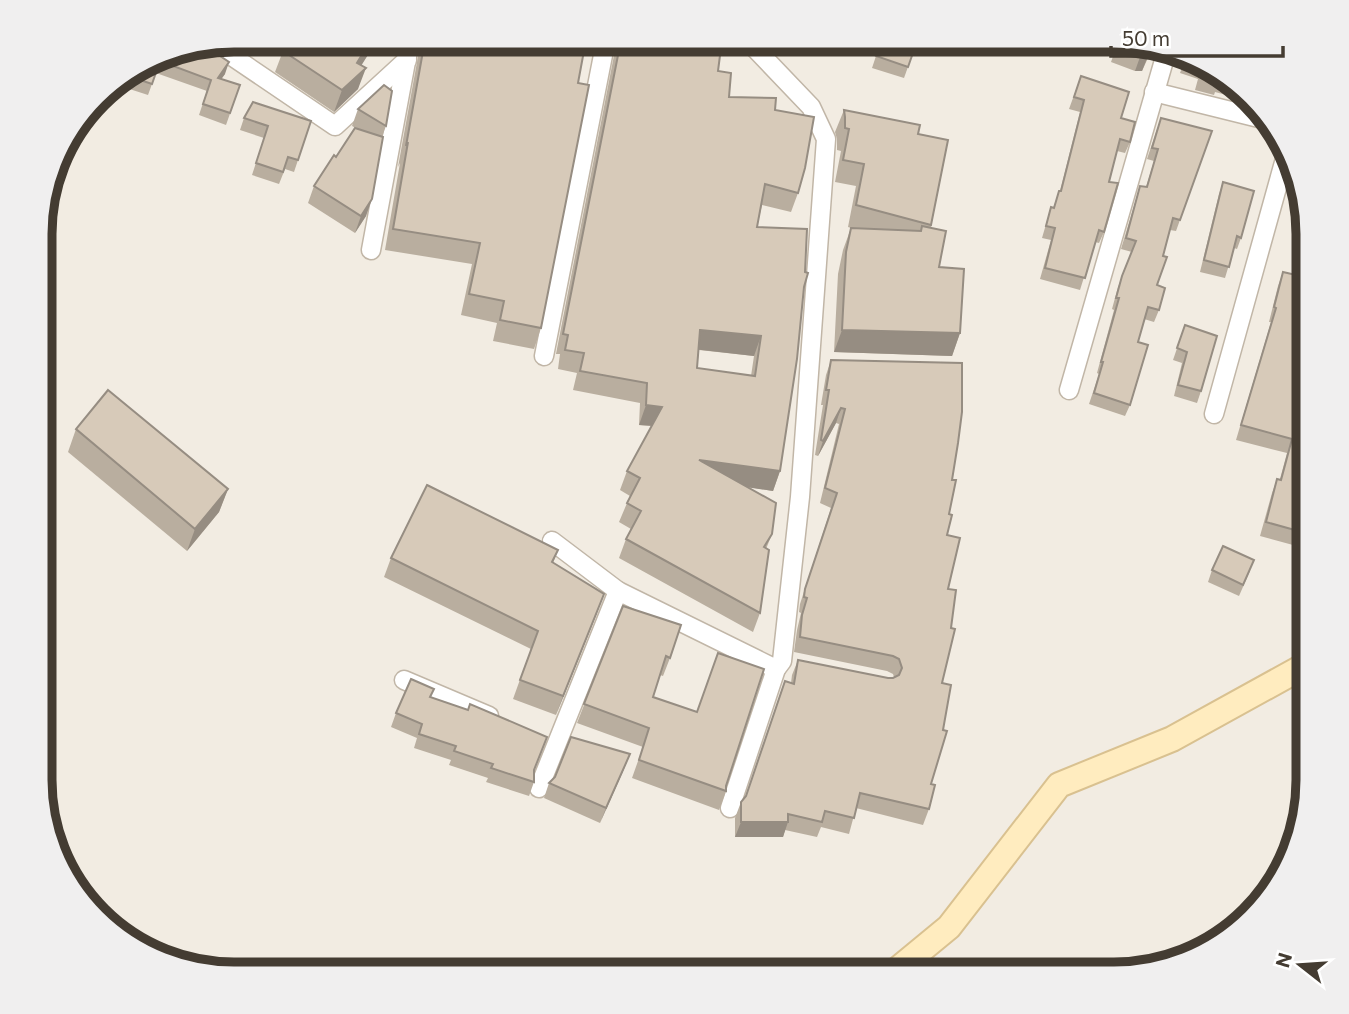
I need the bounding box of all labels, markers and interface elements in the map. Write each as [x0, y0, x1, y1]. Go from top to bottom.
scale bar [1111, 14, 1282, 58]
text: 50 m [1122, 25, 1170, 50]
north arrow [1265, 930, 1335, 1000]
text: N [1270, 950, 1296, 970]

